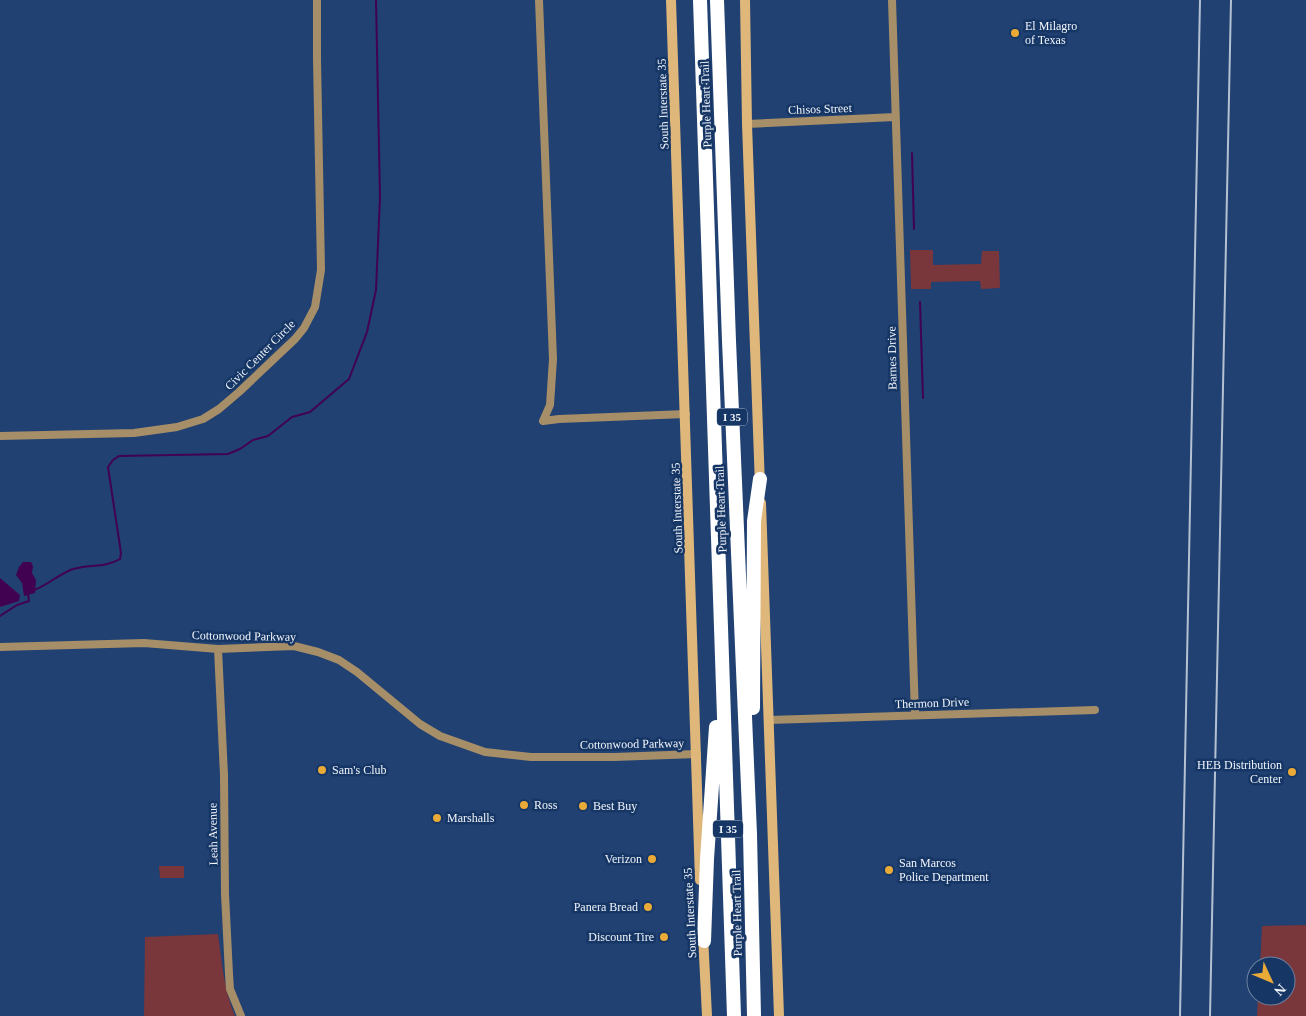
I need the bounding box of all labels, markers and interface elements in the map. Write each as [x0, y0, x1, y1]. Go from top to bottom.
place label: El Milagro of Texas [1025, 19, 1077, 47]
marker: El Milagro of Texas [1009, 27, 1021, 39]
street label: South Interstate 35 [654, 58, 672, 150]
street label: Purple Heart Trail [697, 60, 715, 148]
street label: Chisos Street [788, 101, 853, 117]
street label: Civic Center Circle [222, 317, 298, 393]
street label: Barnes Drive [884, 326, 900, 390]
road number: I 35 [717, 408, 747, 426]
street label: South Interstate 35 [668, 462, 686, 554]
street label: Purple Heart Trail [712, 465, 730, 553]
street label: Cottonwood Parkway [192, 628, 296, 644]
street label: Thermon Drive [895, 695, 969, 711]
street label: Cottonwood Parkway [580, 736, 684, 752]
place label: HEB Distribution Center [1197, 758, 1282, 786]
place label: Sam's Club [332, 763, 387, 777]
marker: Sam's Club [316, 764, 328, 776]
marker: HEB Distribution Center [1286, 766, 1298, 778]
place label: Ross [534, 798, 558, 812]
marker: Ross [518, 799, 530, 811]
place label: Best Buy [593, 799, 637, 813]
marker: Best Buy [577, 800, 589, 812]
street label: Leah Avenue [205, 803, 221, 865]
place label: Marshalls [447, 811, 495, 825]
marker: Marshalls [431, 812, 443, 824]
road number: I 35 [713, 821, 743, 838]
place label: Verizon [605, 852, 642, 866]
marker: Verizon [646, 853, 658, 865]
place label: San Marcos Police Department [899, 856, 989, 884]
marker: San Marcos Police Department [883, 864, 895, 876]
street label: South Interstate 35 [681, 867, 699, 959]
street label: Purple Heart Trail [729, 869, 745, 956]
place label: Panera Bread [574, 900, 638, 914]
marker: Panera Bread [642, 901, 654, 913]
place label: Discount Tire [588, 930, 654, 944]
marker: Discount Tire [658, 931, 670, 943]
north arrow [1246, 956, 1296, 1006]
text: N [1271, 981, 1289, 999]

